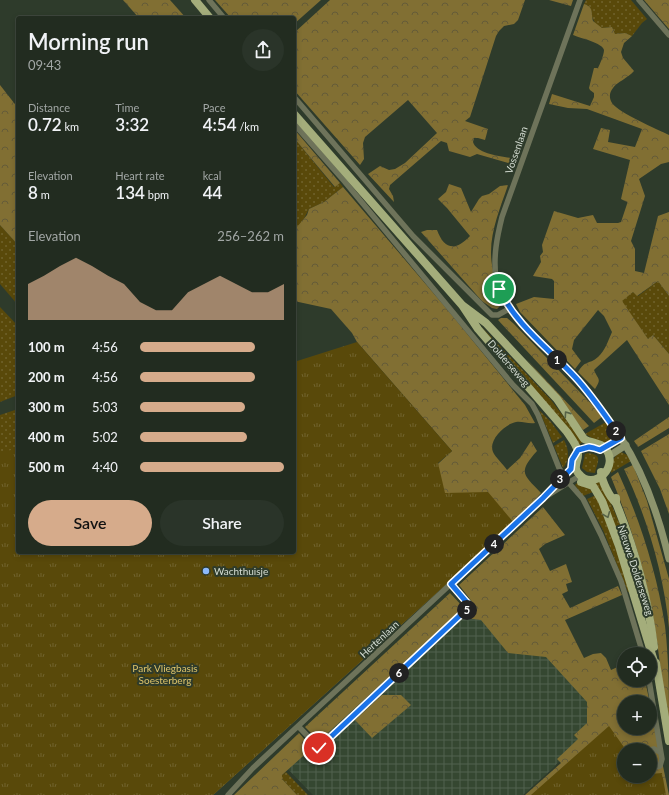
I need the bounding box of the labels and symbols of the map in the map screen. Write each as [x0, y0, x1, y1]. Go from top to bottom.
street label: Vossenlaan [502, 125, 530, 175]
pin [482, 272, 516, 306]
street label: Dolderseweg [485, 337, 533, 389]
pin: 1 [547, 350, 567, 370]
one-way arrow [565, 412, 572, 419]
pin: 2 [606, 421, 626, 441]
pin: 3 [550, 469, 570, 489]
one-way arrow [603, 512, 611, 519]
street label: Nieuwe Dolderseweg [616, 523, 656, 617]
pin: 4 [484, 534, 504, 554]
place label: Wachthuisje [214, 565, 268, 577]
marker: Wachthuisje [201, 566, 211, 576]
pin: 5 [457, 600, 477, 620]
street label: Hertenlaan [357, 618, 401, 660]
park label: Park Vliegbasis Soesterberg [132, 662, 198, 686]
pin: 6 [389, 663, 409, 683]
pin [302, 731, 336, 765]

